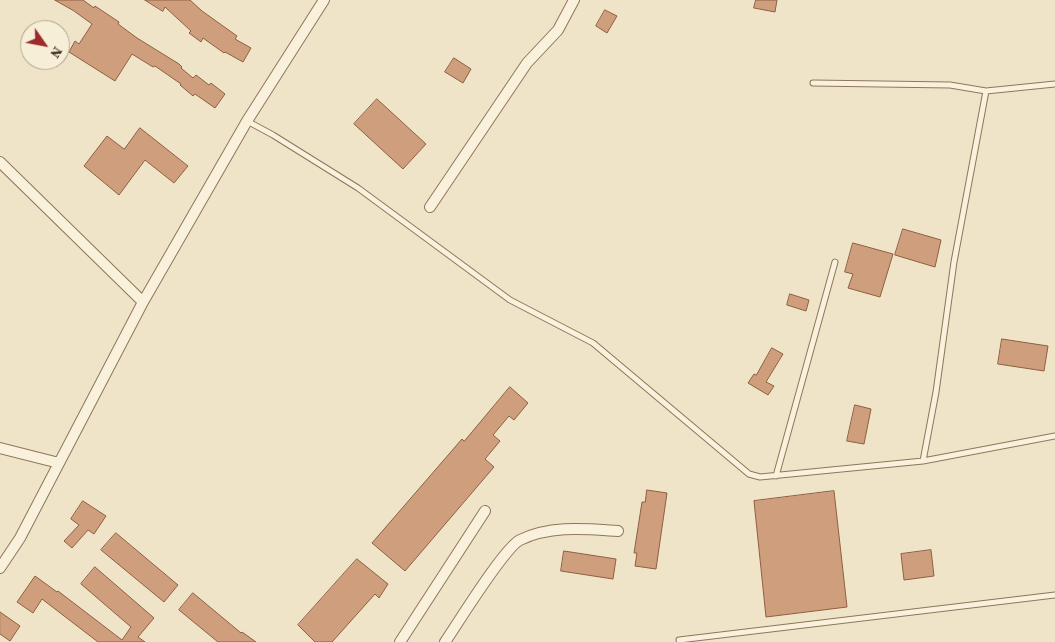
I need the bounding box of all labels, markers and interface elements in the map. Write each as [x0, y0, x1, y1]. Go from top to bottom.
north arrow [20, 20, 70, 70]
text: N [46, 43, 68, 62]

